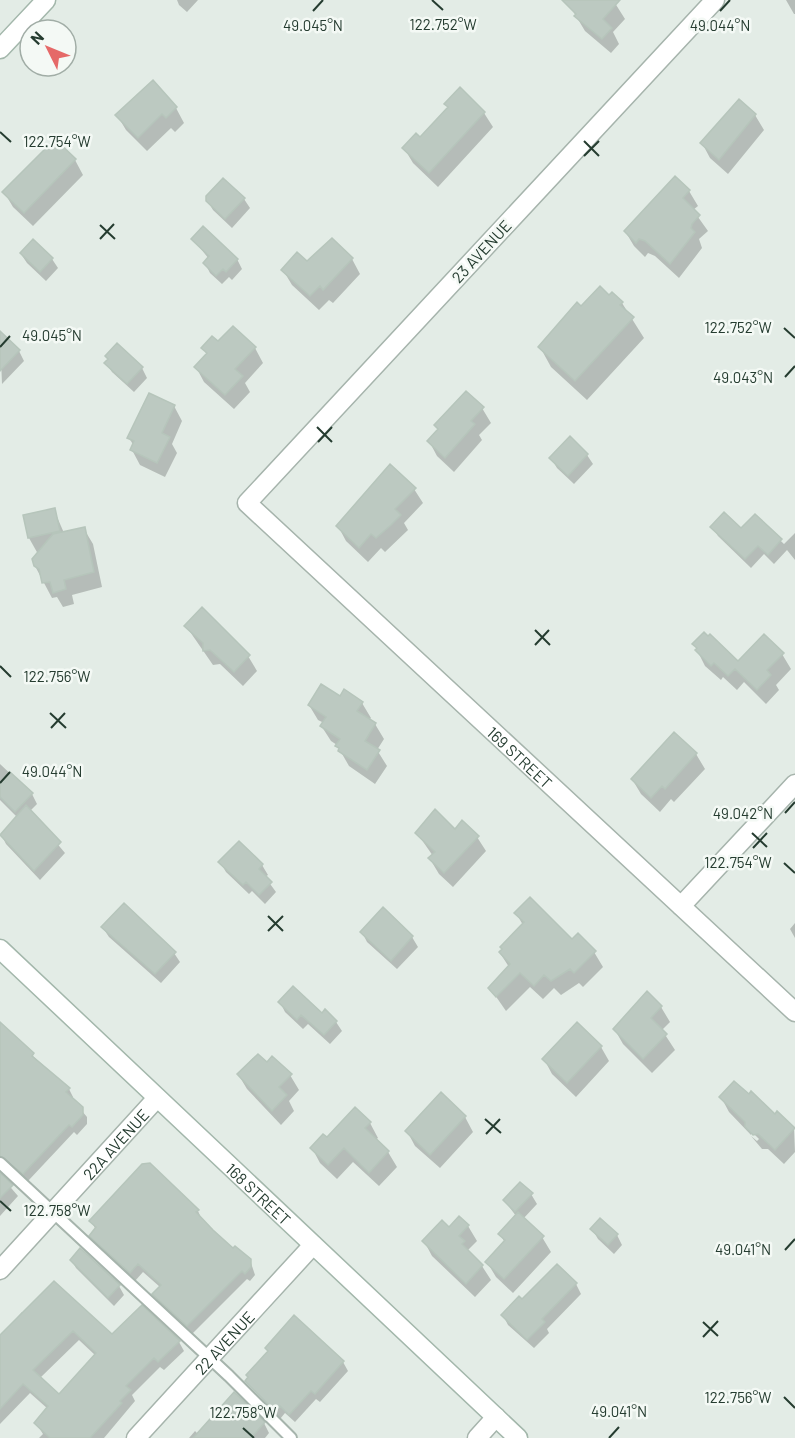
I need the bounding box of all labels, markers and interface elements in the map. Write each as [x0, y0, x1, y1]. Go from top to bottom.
text: 122.752°W [409, 15, 477, 33]
text: 49.045°N [283, 16, 343, 34]
text: 49.044°N [690, 16, 750, 34]
north arrow [18, 18, 78, 78]
text: N [26, 27, 47, 48]
text: 122.754°W [23, 132, 91, 150]
street label: 23 AVENUE [447, 216, 515, 286]
text: 122.752°W [704, 318, 772, 336]
text: 49.045°N [22, 326, 82, 344]
text: 49.043°N [713, 368, 773, 386]
text: 122.756°W [24, 667, 90, 685]
street label: 169 STREET [484, 722, 557, 792]
text: 49.044°N [22, 762, 82, 780]
text: 49.042°N [713, 804, 773, 822]
text: 122.754°W [704, 853, 772, 871]
street label: 22A AVENUE [78, 1105, 152, 1183]
street label: 168 STREET [223, 1158, 295, 1228]
text: 122.758°W [23, 1201, 91, 1219]
text: 49.041°N [715, 1240, 771, 1258]
street label: 22 AVENUE [190, 1307, 258, 1378]
text: 122.756°W [705, 1388, 771, 1406]
text: 49.041°N [591, 1402, 647, 1420]
text: 122.758°W [209, 1403, 277, 1421]

